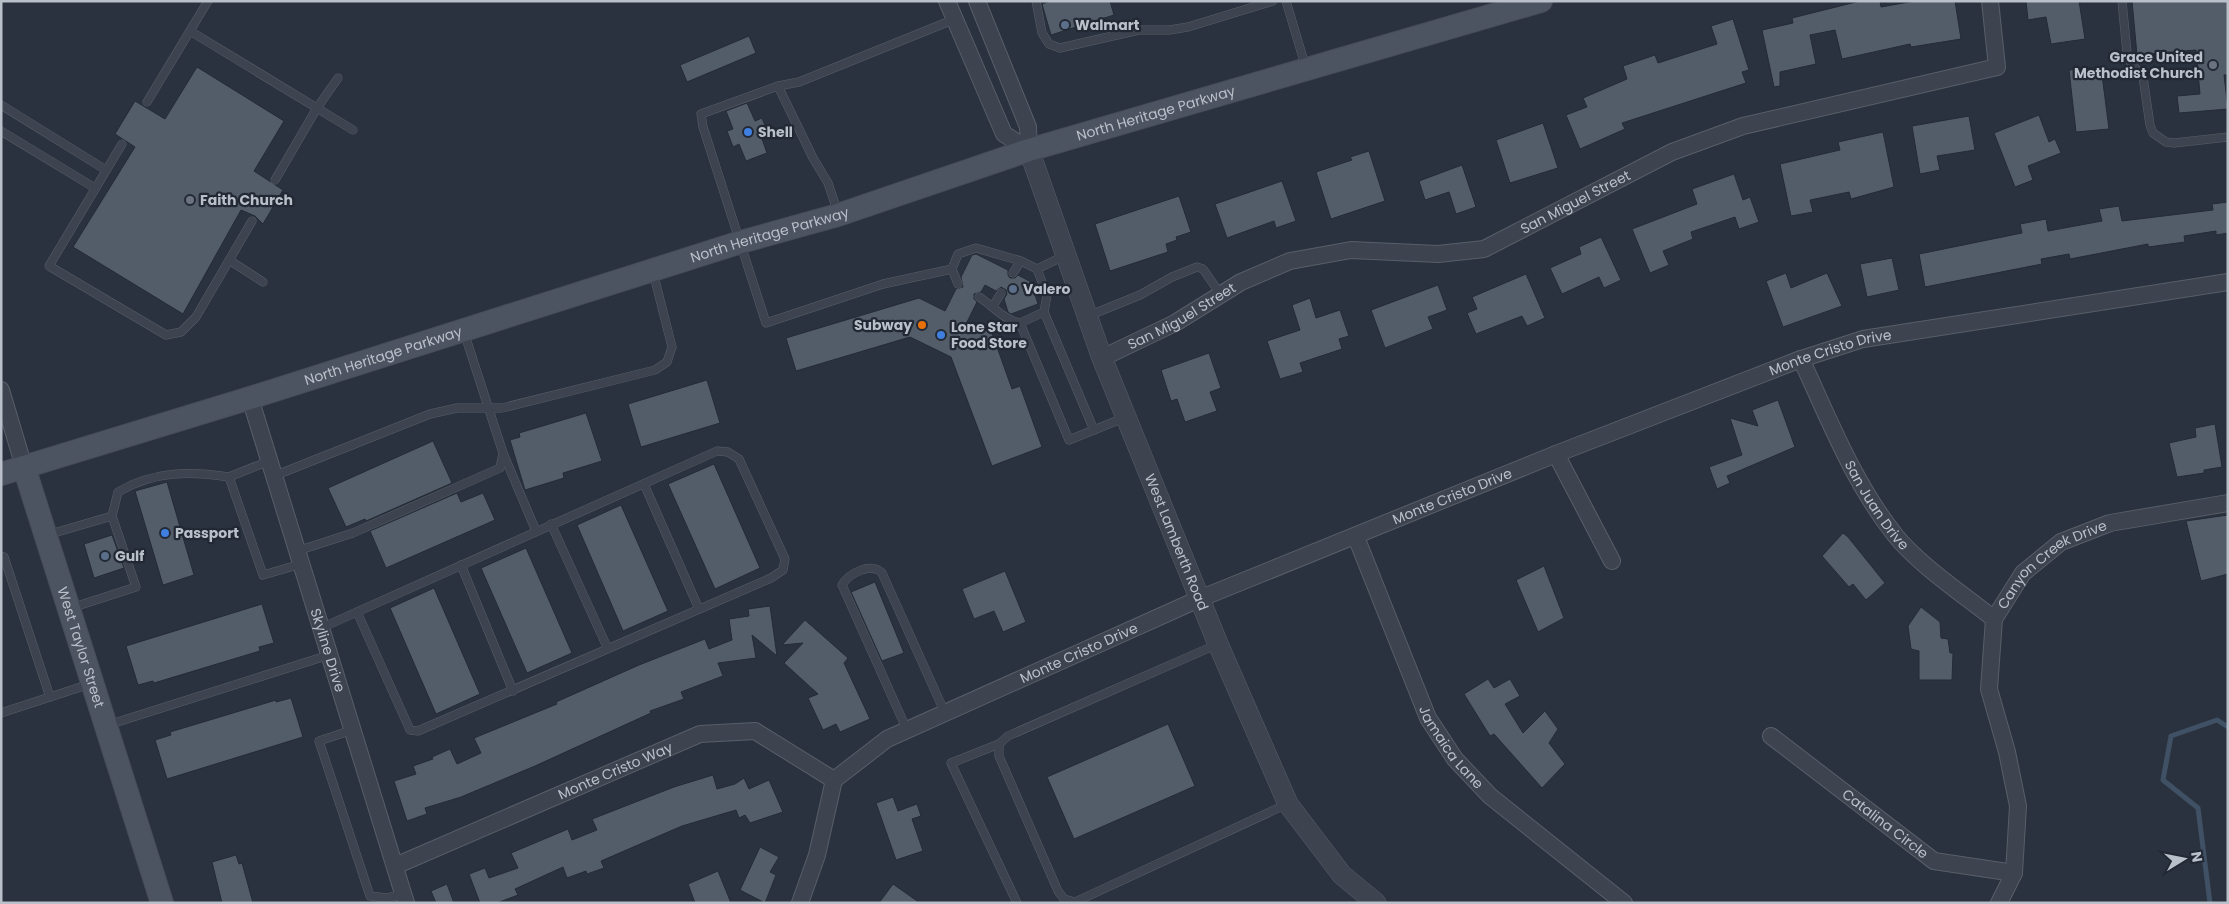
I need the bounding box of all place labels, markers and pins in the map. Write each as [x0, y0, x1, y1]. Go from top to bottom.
place label: Walmart [1075, 15, 1140, 35]
marker: Walmart [1059, 19, 1071, 31]
place label: Grace United Methodist Church [2074, 47, 2203, 83]
marker: Grace United Methodist Church [2207, 59, 2219, 71]
place label: Shell [758, 122, 793, 142]
marker: Shell [742, 126, 754, 138]
place label: Faith Church [200, 190, 293, 210]
marker: Faith Church [184, 194, 196, 206]
place label: Valero [1023, 279, 1070, 299]
marker: Valero [1007, 283, 1019, 295]
place label: Subway [854, 315, 912, 335]
place label: Lone Star Food Store [951, 317, 1027, 353]
marker: Subway [916, 319, 928, 331]
marker: Lone Star Food Store [935, 329, 947, 341]
place label: Passport [175, 523, 239, 543]
marker: Passport [159, 527, 171, 539]
place label: Gulf [115, 546, 144, 566]
marker: Gulf [99, 550, 111, 562]

